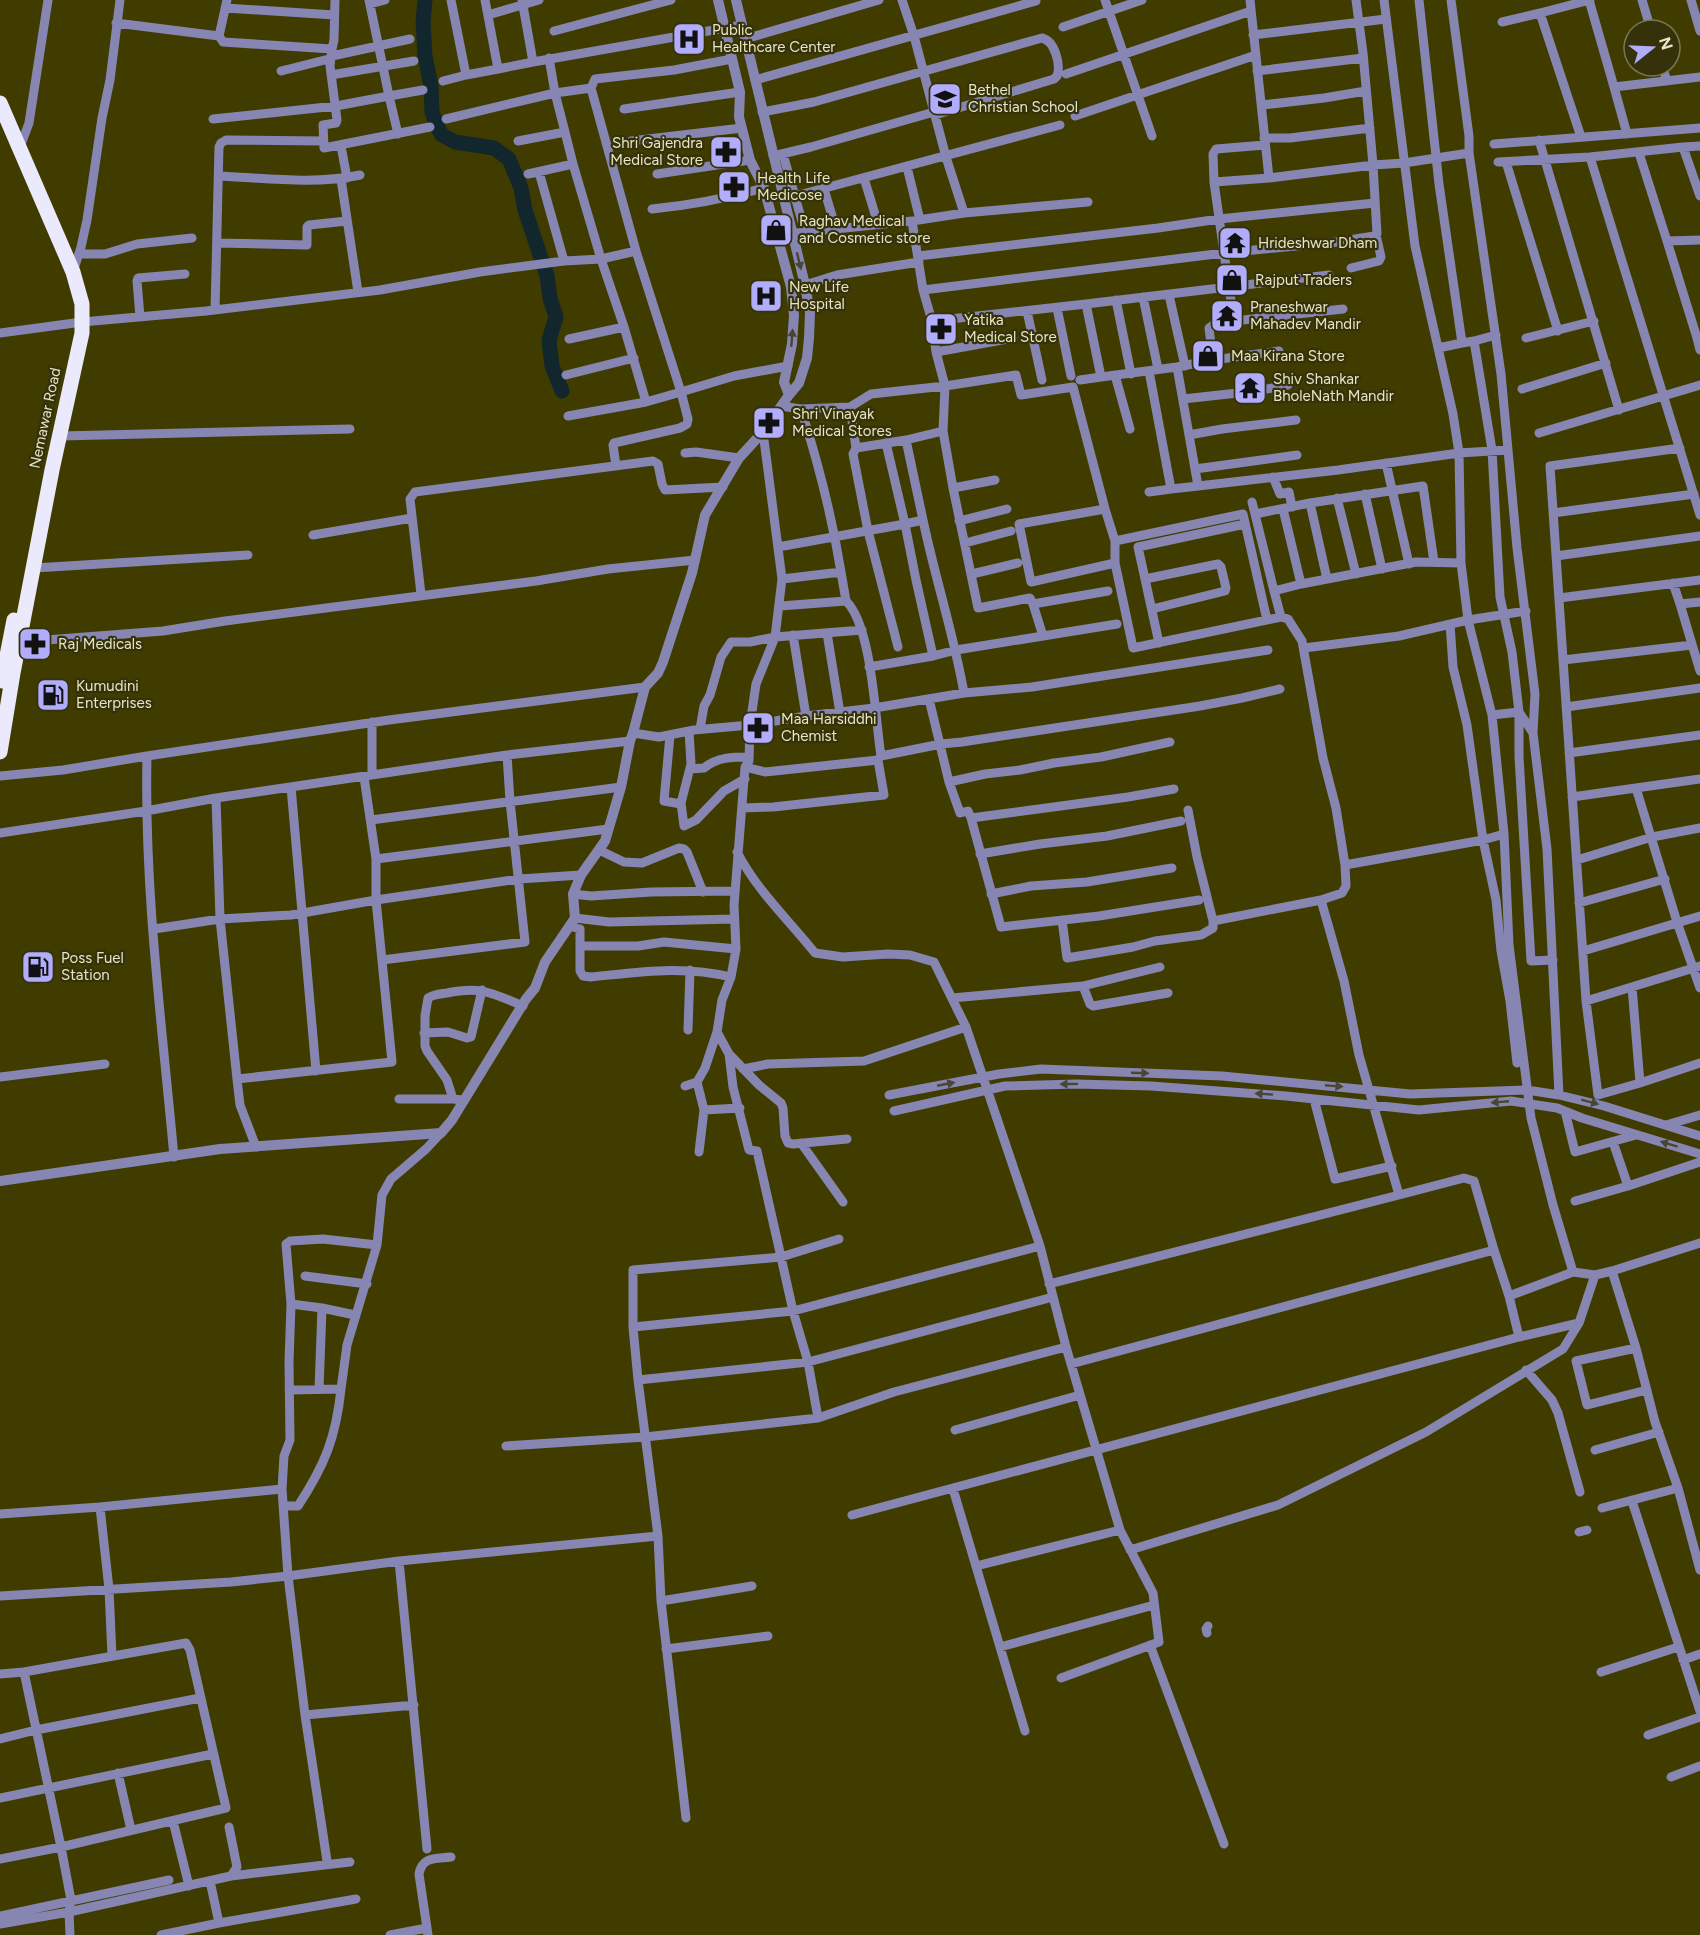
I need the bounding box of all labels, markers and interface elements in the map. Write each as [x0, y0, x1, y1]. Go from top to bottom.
north arrow [1622, 18, 1682, 78]
hospital icon: Public Healthcare Center [671, 21, 707, 57]
place label: Public Healthcare Center [712, 21, 835, 56]
text: N [1655, 35, 1677, 52]
school or university icon: Bethel Christian School [927, 81, 963, 117]
place label: Bethel Christian School [968, 81, 1078, 116]
place label: Shri Gajendra Medical Store [610, 134, 703, 169]
pharmacy icon: Shri Gajendra Medical Store [708, 134, 744, 170]
pharmacy icon: Health Life Medicose [716, 169, 752, 205]
place label: Health Life Medicose [757, 169, 830, 204]
shop icon: Raghav Medical and Cosmetic store [758, 212, 794, 248]
place label: Raghav Medical and Cosmetic store [799, 212, 931, 247]
temple icon: Hrideshwar Dham [1217, 225, 1253, 261]
place label: Hrideshwar Dham [1258, 234, 1377, 252]
one-way arrow [795, 252, 805, 270]
shop icon: Rajput Traders [1214, 262, 1250, 298]
place label: Rajput Traders [1255, 271, 1352, 289]
hospital icon: New Life Hospital [748, 278, 784, 314]
place label: New Life Hospital [789, 278, 849, 313]
temple icon: Praneshwar Mahadev Mandir [1209, 298, 1245, 334]
place label: Praneshwar Mahadev Mandir [1250, 298, 1361, 333]
pharmacy icon: Yatika Medical Store [923, 311, 959, 347]
place label: Yatika Medical Store [964, 311, 1057, 346]
one-way arrow [787, 328, 797, 347]
shop icon: Maa Kirana Store [1190, 338, 1226, 374]
place label: Maa Kirana Store [1231, 347, 1345, 365]
street label: Nemawar Road [26, 366, 64, 470]
temple icon: Shiv Shankar BholeNath Mandir [1232, 370, 1268, 406]
place label: Shiv Shankar BholeNath Mandir [1273, 370, 1394, 405]
pharmacy icon: Shri Vinayak Medical Stores [751, 405, 787, 441]
place label: Shri Vinayak Medical Stores [792, 405, 892, 440]
pharmacy icon: Raj Medicals [17, 626, 53, 662]
place label: Raj Medicals [58, 635, 142, 653]
fuel station icon: Kumudini Enterprises [35, 677, 71, 713]
place label: Kumudini Enterprises [76, 677, 152, 712]
pharmacy icon: Maa Harsiddhi Chemist [740, 710, 776, 746]
place label: Maa Harsiddhi Chemist [781, 710, 877, 745]
fuel station icon: Poss Fuel Station [20, 949, 56, 985]
place label: Poss Fuel Station [61, 949, 124, 984]
one-way arrow [1130, 1068, 1149, 1077]
one-way arrow [937, 1079, 956, 1088]
one-way arrow [1060, 1079, 1079, 1089]
one-way arrow [1325, 1081, 1344, 1091]
one-way arrow [1254, 1090, 1273, 1099]
one-way arrow [1490, 1098, 1509, 1107]
one-way arrow [1581, 1098, 1600, 1108]
one-way arrow [1659, 1139, 1677, 1148]

